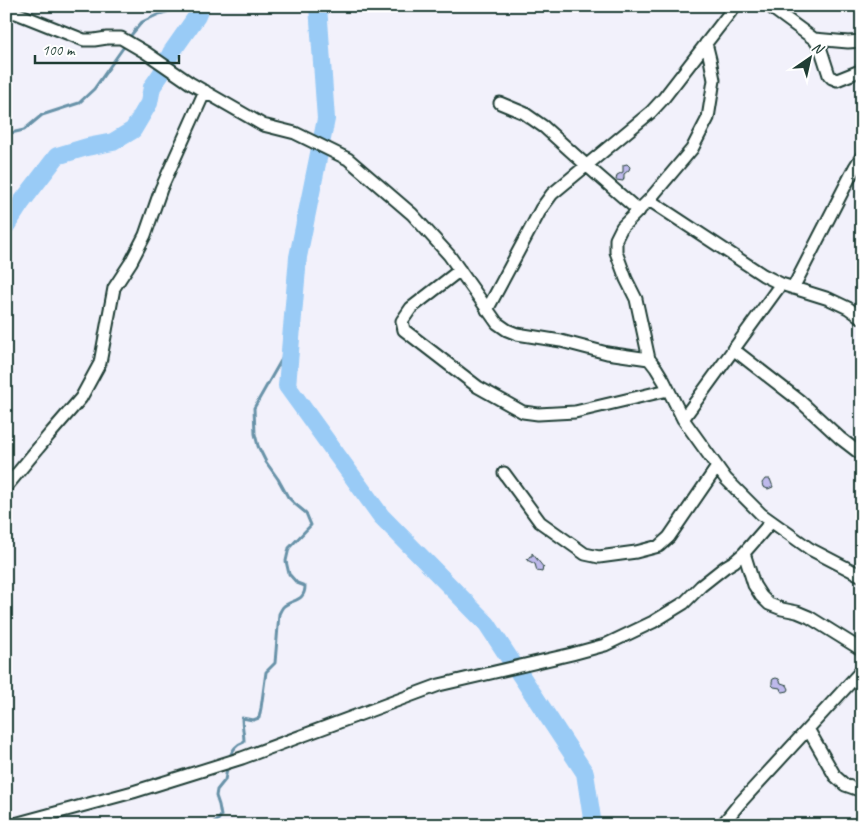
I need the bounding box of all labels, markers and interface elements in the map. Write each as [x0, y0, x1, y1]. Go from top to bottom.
scale bar [35, 32, 179, 64]
north arrow [786, 32, 836, 82]
text: N [809, 38, 827, 58]
text: 100 m [42, 41, 76, 60]

